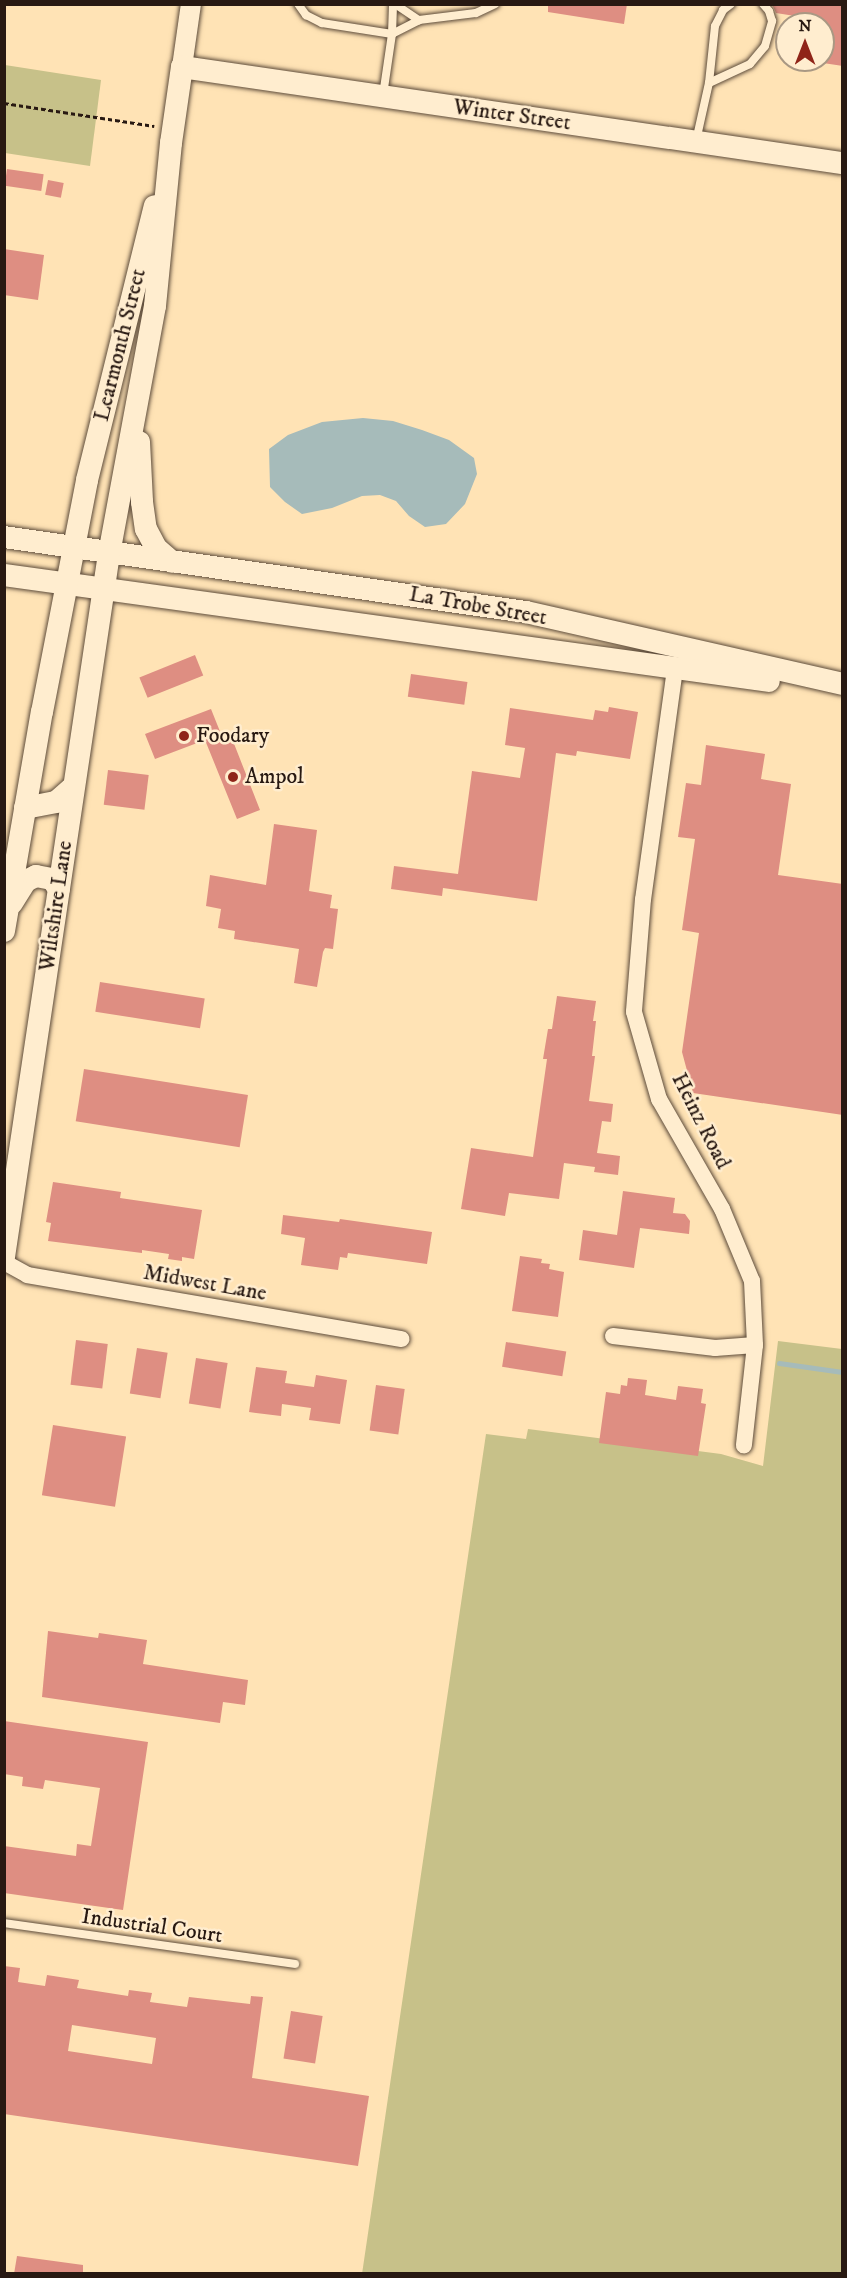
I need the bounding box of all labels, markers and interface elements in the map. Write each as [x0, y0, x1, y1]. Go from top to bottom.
north arrow [775, 12, 835, 72]
text: N [798, 16, 812, 36]
street label: Winter Street [452, 94, 572, 136]
street label: Learmonth Street [88, 266, 152, 424]
street label: La Trobe Street [407, 581, 549, 631]
place label: Foodary [196, 723, 269, 749]
marker: Foodary [177, 729, 191, 743]
place label: Ampol [245, 764, 304, 790]
marker: Ampol [226, 770, 240, 784]
street label: Wiltshire Lane [34, 839, 78, 973]
street label: Heinz Road [666, 1069, 736, 1173]
street label: Midwest Lane [141, 1259, 269, 1307]
street label: Industrial Court [80, 1903, 224, 1949]

